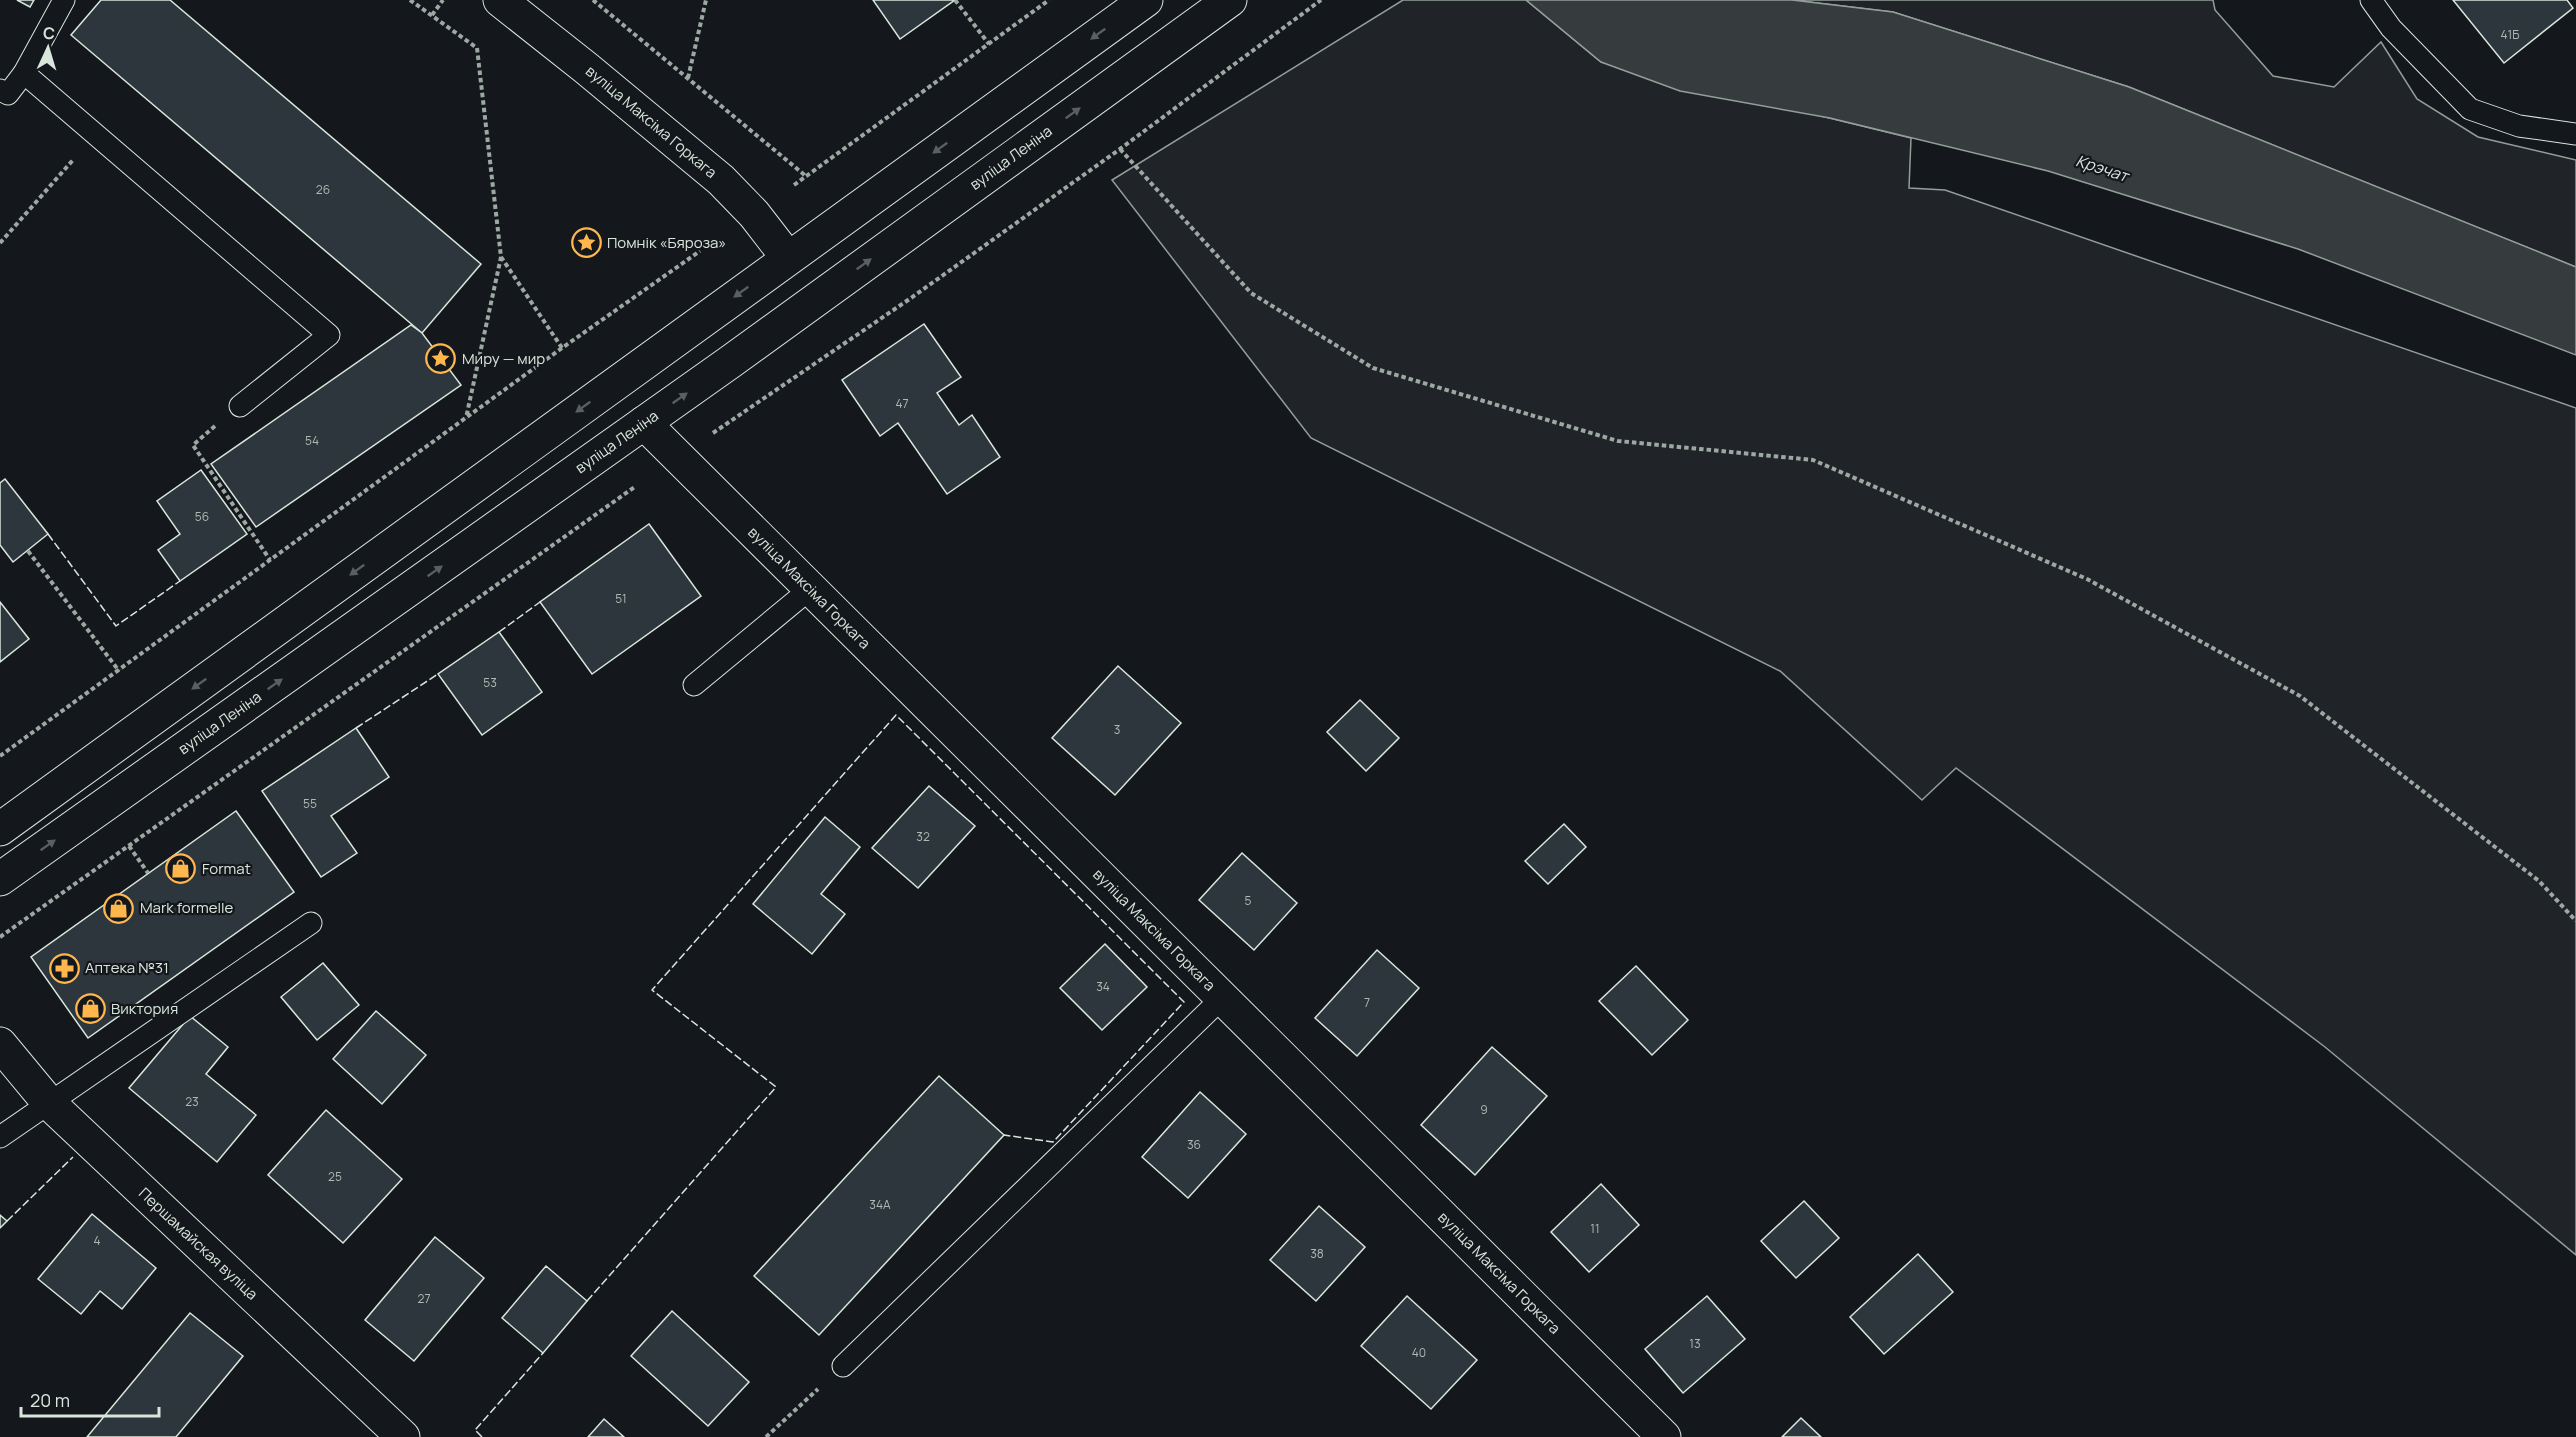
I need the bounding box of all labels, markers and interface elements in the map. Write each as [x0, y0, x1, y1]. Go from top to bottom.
north arrow [18, 18, 78, 78]
text: С [42, 22, 56, 44]
house number: 41Б [2500, 26, 2520, 43]
one-way arrow [1091, 28, 1107, 40]
street label: вуліца Максіма Горкага [581, 60, 721, 183]
one-way arrow [1065, 107, 1081, 119]
street label: вуліца Леніна [965, 121, 1056, 195]
one-way arrow [932, 142, 948, 154]
water label: Крэчат [2073, 149, 2133, 187]
house number: 26 [316, 181, 330, 198]
place icon: Помнік «Бяроза» [570, 227, 602, 259]
place label: Помнік «Бяроза» [607, 232, 726, 253]
one-way arrow [855, 258, 871, 270]
one-way arrow [734, 286, 750, 298]
place icon: Миру — мир [425, 343, 457, 375]
place label: Миру — мир [462, 348, 545, 369]
one-way arrow [671, 392, 687, 404]
house number: 47 [895, 395, 909, 412]
one-way arrow [576, 401, 592, 413]
street label: вуліца Леніна [571, 405, 663, 478]
house number: 54 [305, 432, 319, 449]
house number: 56 [195, 508, 209, 525]
street label: вуліца Максіма Горкага [744, 522, 875, 653]
one-way arrow [350, 564, 366, 576]
one-way arrow [426, 565, 442, 577]
house number: 51 [615, 590, 627, 607]
house number: 53 [483, 674, 497, 691]
one-way arrow [192, 678, 207, 690]
one-way arrow [267, 678, 283, 690]
street label: вуліца Леніна [174, 686, 266, 759]
house number: 3 [1114, 721, 1120, 738]
house number: 55 [303, 795, 317, 812]
house number: 32 [916, 828, 930, 845]
one-way arrow [39, 839, 55, 851]
shop icon: Format [165, 853, 197, 885]
place label: Format [202, 858, 251, 879]
street label: вуліца Максіма Горкага [1089, 864, 1220, 995]
shop icon: Mark formelle [103, 892, 135, 924]
house number: 5 [1245, 892, 1252, 909]
place label: Mark formelle [140, 897, 234, 918]
pharmacy icon: Аптека №31 [48, 952, 80, 984]
place label: Аптека №31 [85, 957, 169, 978]
house number: 34 [1096, 978, 1110, 995]
shop icon: Виктория [74, 993, 106, 1025]
house number: 7 [1364, 994, 1370, 1011]
place label: Виктория [111, 998, 178, 1019]
house number: 23 [185, 1093, 199, 1110]
house number: 9 [1480, 1101, 1488, 1118]
house number: 36 [1187, 1136, 1201, 1153]
house number: 25 [328, 1168, 342, 1185]
street label: Першамайская вуліца [134, 1183, 262, 1304]
house number: 34А [869, 1196, 891, 1213]
street label: вуліца Максіма Горкага [1434, 1207, 1565, 1338]
house number: 11 [1590, 1220, 1600, 1237]
house number: 4 [93, 1232, 101, 1249]
house number: 38 [1310, 1245, 1324, 1262]
house number: 27 [418, 1290, 430, 1307]
house number: 13 [1689, 1335, 1701, 1352]
house number: 40 [1412, 1344, 1426, 1361]
scale bar [21, 1380, 159, 1418]
text: 20 m [30, 1388, 70, 1412]

